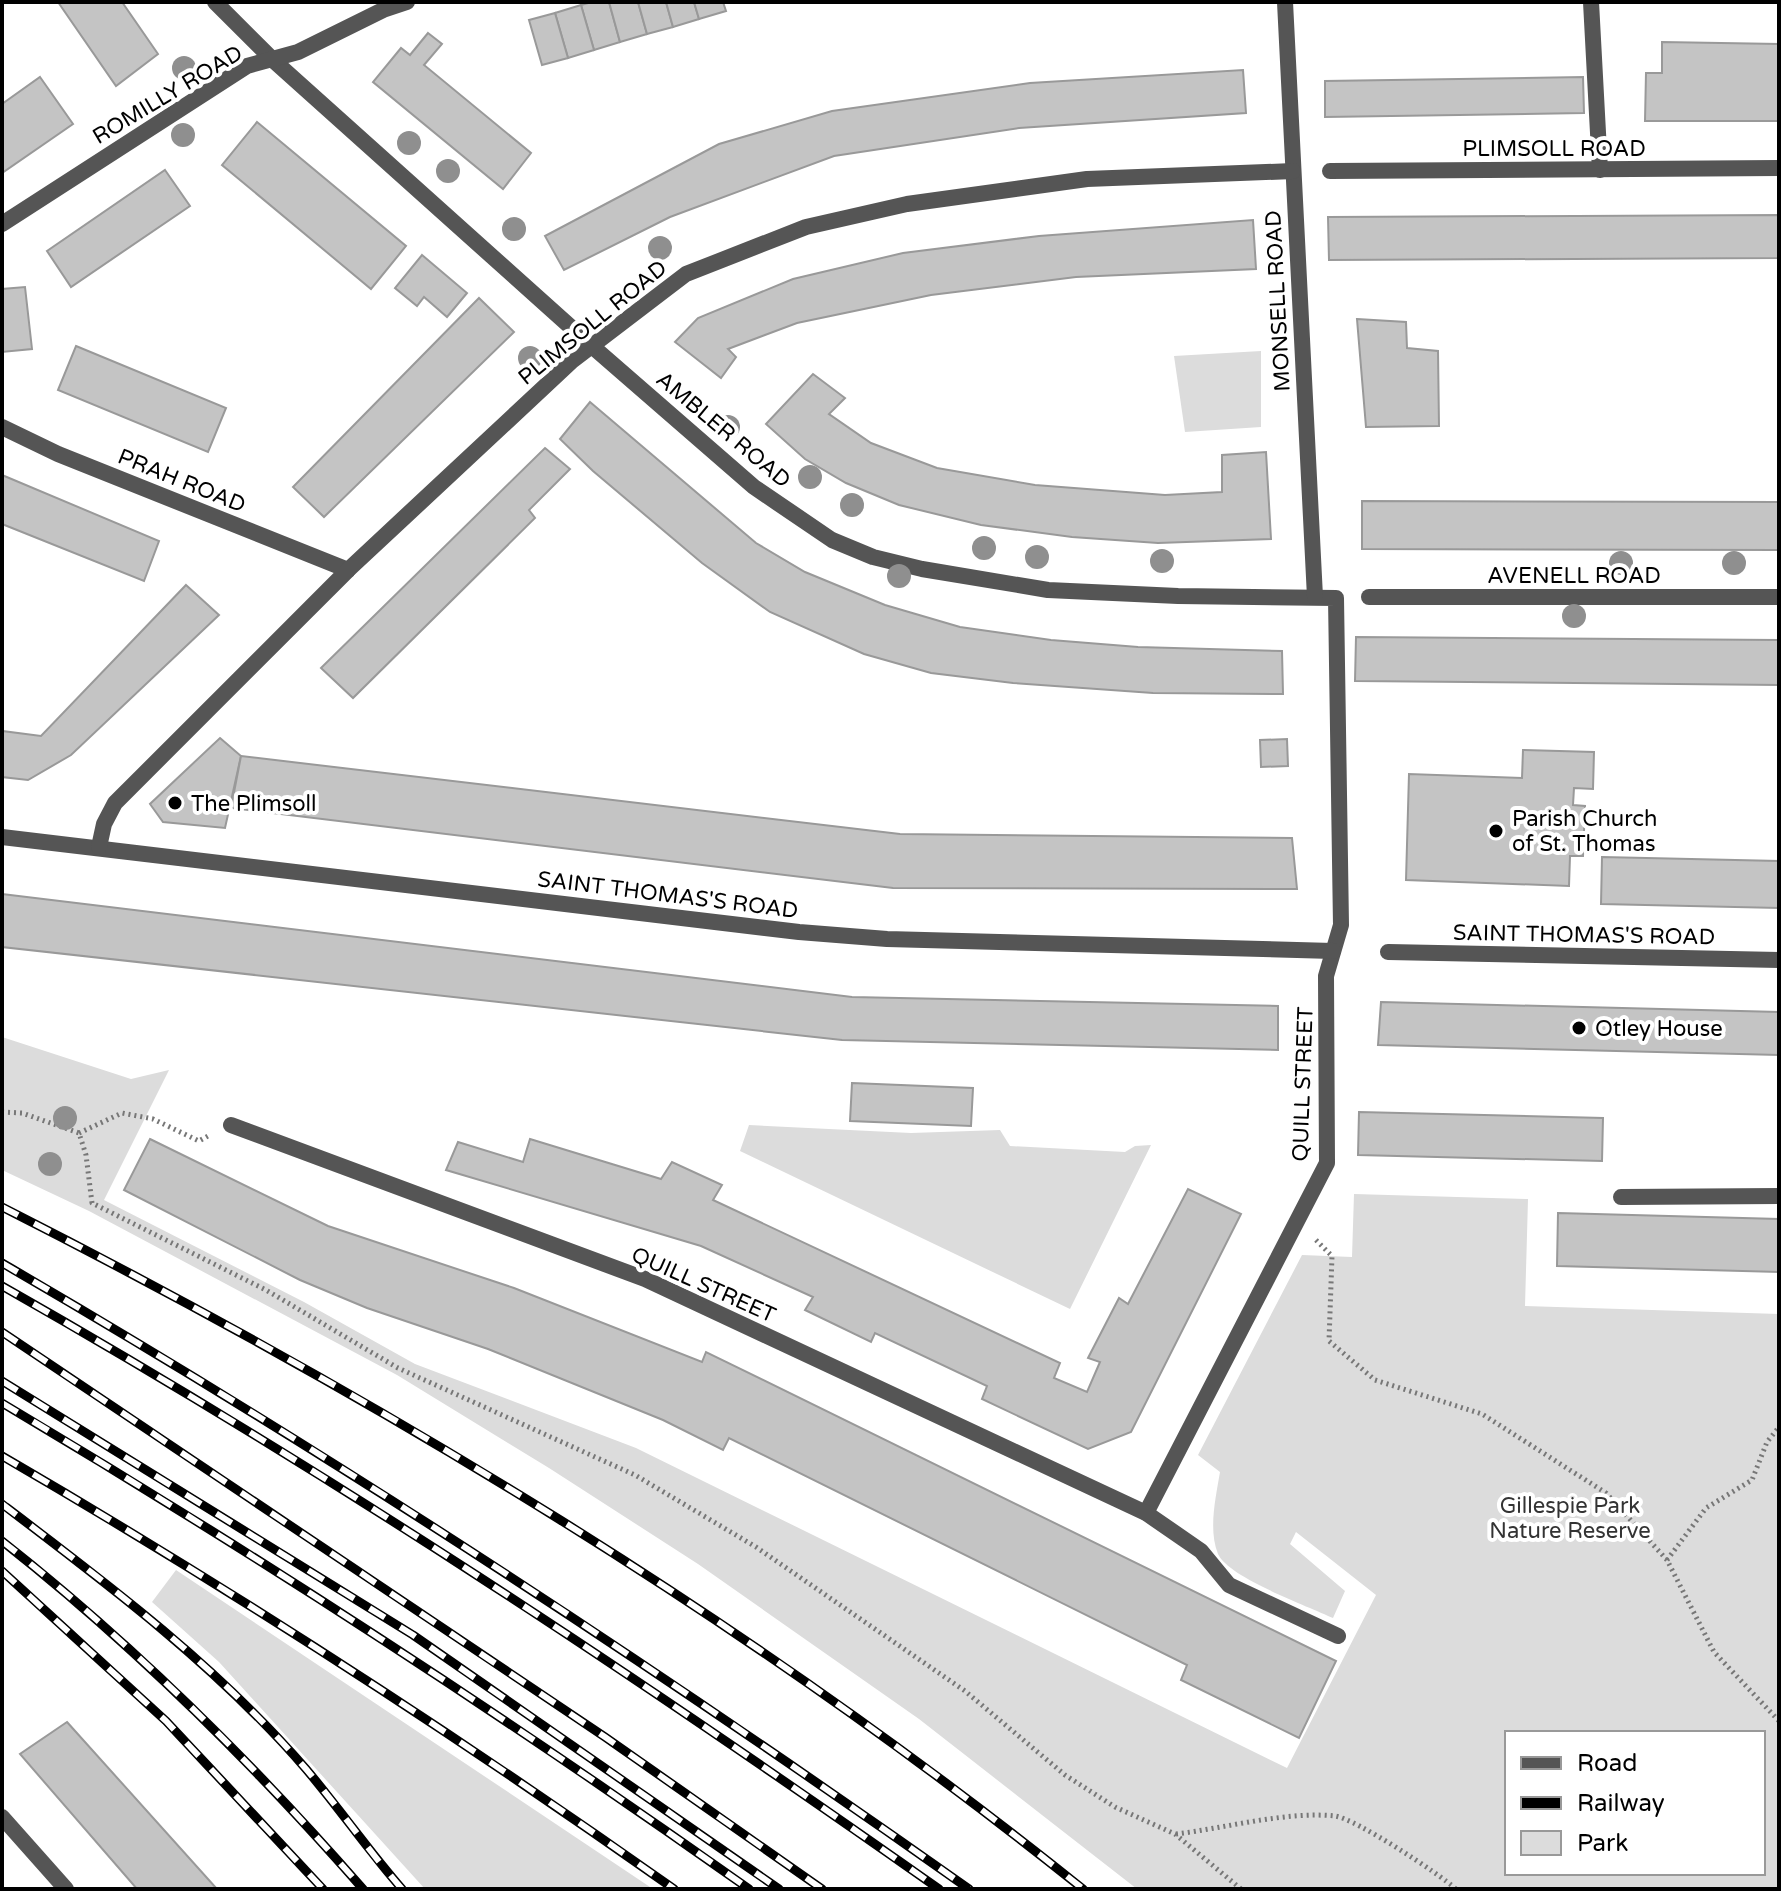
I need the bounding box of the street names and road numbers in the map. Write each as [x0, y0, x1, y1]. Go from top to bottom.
street label: ROMILLY ROAD [88, 40, 247, 150]
street label: PLIMSOLL ROAD [1462, 136, 1646, 162]
street label: MONSELL ROAD [1260, 210, 1296, 392]
street label: PLIMSOLL ROAD [513, 255, 672, 391]
street label: AMBLER ROAD [651, 366, 796, 493]
street label: PRAH ROAD [114, 444, 249, 518]
street label: AVENELL ROAD [1487, 563, 1661, 589]
street label: SAINT THOMAS'S ROAD [536, 866, 800, 924]
street label: SAINT THOMAS'S ROAD [1453, 920, 1715, 950]
street label: QUILL STREET [1287, 1005, 1319, 1162]
street label: QUILL STREET [627, 1241, 780, 1329]

